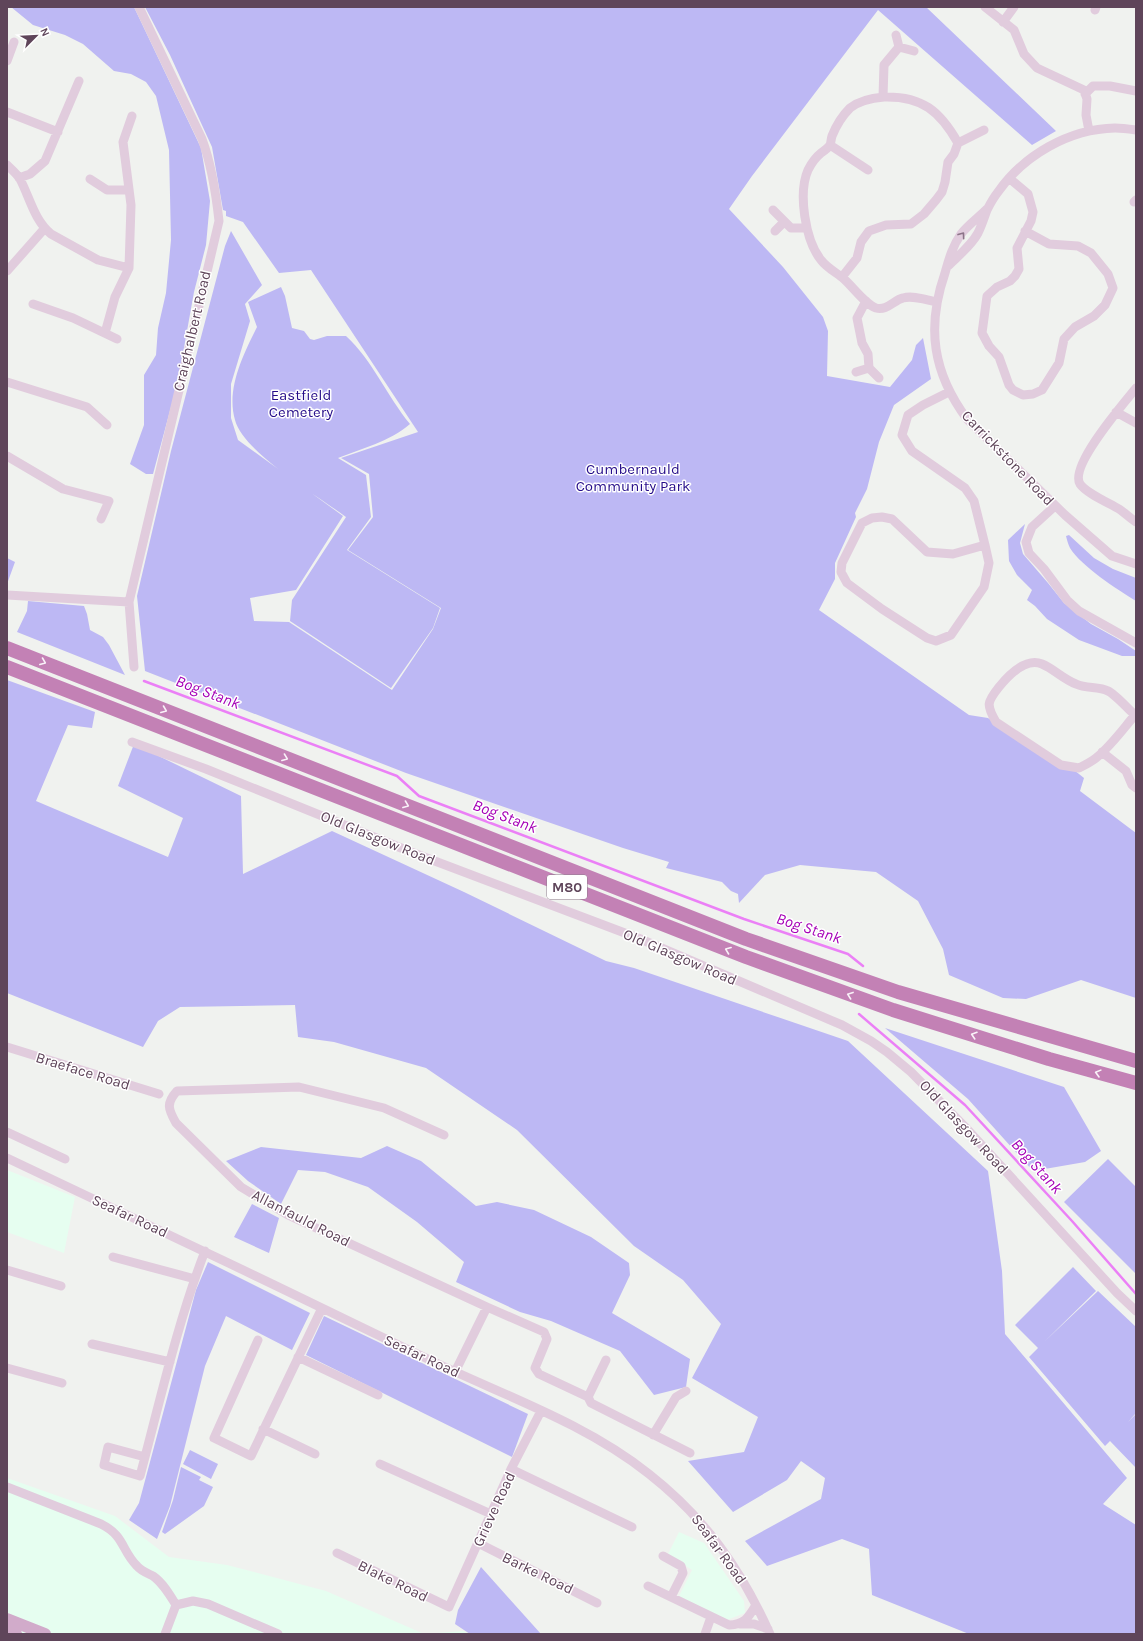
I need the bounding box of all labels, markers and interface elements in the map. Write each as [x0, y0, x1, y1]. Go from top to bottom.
north arrow [16, 16, 56, 56]
text: N [37, 26, 52, 38]
one-way arrow [957, 232, 964, 239]
street label: Craighalbert Road [169, 269, 215, 393]
park label: Eastfield Cemetery [269, 386, 333, 421]
street label: Carrickstone Road [958, 407, 1058, 509]
park label: Cumbernauld Community Park [576, 460, 690, 495]
one-way arrow [40, 658, 47, 666]
water label: Bog Stank [173, 671, 244, 713]
one-way arrow [161, 706, 168, 714]
one-way arrow [282, 753, 289, 761]
water label: Bog Stank [470, 795, 541, 837]
one-way arrow [403, 801, 410, 809]
street label: Old Glasgow Road [318, 807, 438, 869]
road number: M80 [547, 875, 587, 899]
water label: Bog Stank [774, 909, 845, 948]
street label: Old Glasgow Road [620, 925, 740, 989]
one-way arrow [725, 947, 732, 955]
one-way arrow [847, 991, 854, 999]
one-way arrow [971, 1032, 978, 1040]
street label: Braeface Road [34, 1048, 132, 1094]
one-way arrow [1095, 1069, 1102, 1078]
street label: Old Glasgow Road [916, 1076, 1012, 1178]
water label: Bog Stank [1007, 1135, 1067, 1198]
street label: Allanfauld Road [249, 1185, 353, 1251]
street label: Seafar Road [89, 1191, 171, 1241]
street label: Seafar Road [381, 1331, 463, 1381]
street label: Grieve Road [469, 1469, 519, 1549]
street label: Seafar Road [688, 1511, 750, 1587]
street label: Barke Road [499, 1548, 577, 1598]
street label: Blake Road [355, 1556, 431, 1606]

